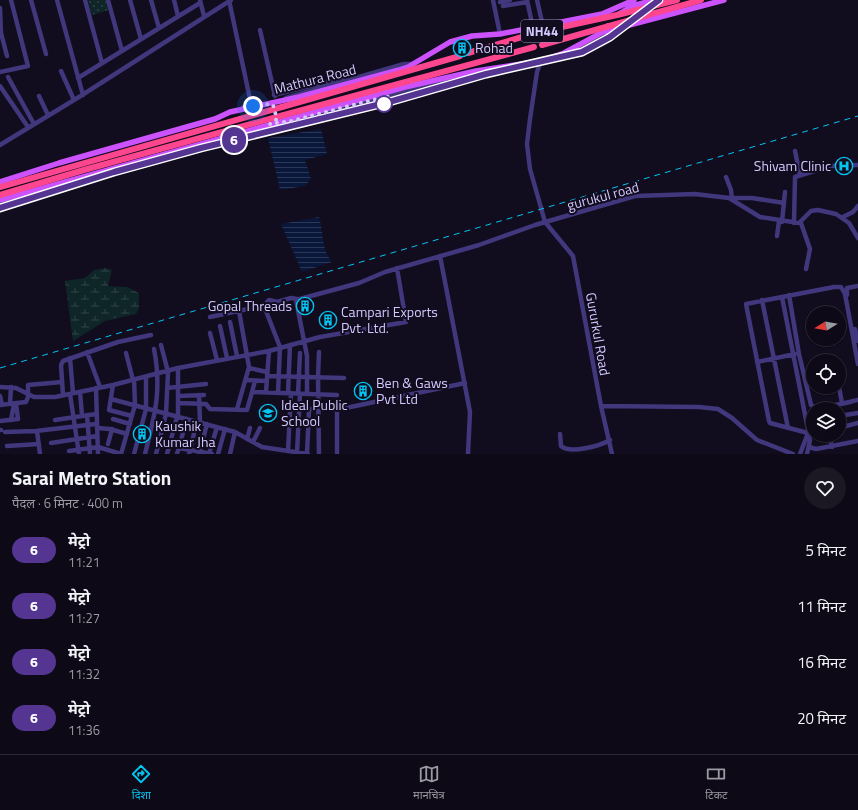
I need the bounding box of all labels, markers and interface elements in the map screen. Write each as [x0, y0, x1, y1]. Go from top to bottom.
road number: NH44 [521, 20, 563, 42]
place label: Rohad [475, 37, 513, 58]
building icon: Rohad [452, 38, 472, 58]
street label: Mathura Road [272, 58, 358, 99]
unlabelled marker [375, 95, 393, 113]
your location [243, 96, 263, 116]
line badge: 6 [221, 127, 247, 153]
text: 6 [230, 129, 238, 150]
place label: Shivam Clinic [754, 155, 831, 176]
hospital icon: Shivam Clinic [834, 156, 854, 176]
street label: gurukul road [564, 176, 641, 215]
street label: Gururkul Road [581, 291, 616, 377]
place label: Gopal Threads [208, 295, 292, 316]
building icon: Gopal Threads [295, 296, 315, 316]
place label: Campari Exports Pvt. Ltd. [341, 301, 438, 338]
north arrow [806, 306, 846, 346]
map controls [806, 306, 846, 442]
building icon: Campari Exports Pvt. Ltd. [318, 310, 338, 330]
button: locate [806, 354, 846, 394]
place label: Ben & Gaws Pvt Ltd [376, 372, 448, 409]
building icon: Ben & Gaws Pvt Ltd [353, 381, 373, 401]
place label: Ideal Public School [281, 394, 348, 431]
button: layers [806, 402, 846, 442]
school or university icon: Ideal Public School [258, 403, 278, 423]
place label: Kaushik Kumar Jha [155, 415, 215, 452]
building icon: Kaushik Kumar Jha [132, 424, 152, 444]
text: Sarai Metro Station [12, 463, 171, 492]
button: heart [804, 467, 846, 509]
text: पैदल · 6 मिनट · 400 m [12, 493, 123, 513]
text: मेट्रो [68, 529, 90, 552]
text: 6 [30, 539, 38, 560]
text: 5 मिनट [806, 539, 846, 562]
text: 11:21 [68, 552, 100, 572]
text: मेट्रो [68, 585, 90, 608]
text: 6 [30, 595, 38, 616]
text: 11 मिनट [797, 595, 846, 618]
text: 11:27 [68, 608, 100, 628]
text: मेट्रो [68, 641, 90, 664]
text: 6 [30, 651, 38, 672]
text: 16 मिनट [797, 651, 846, 674]
text: 11:32 [68, 664, 100, 684]
text: मेट्रो [68, 697, 90, 720]
text: 6 [30, 707, 38, 728]
text: 20 मिनट [797, 707, 846, 730]
text: 11:36 [68, 720, 100, 740]
tab: दिशा [130, 763, 152, 803]
tab: मानचित्र [413, 763, 445, 803]
tab: टिकट [705, 763, 728, 803]

